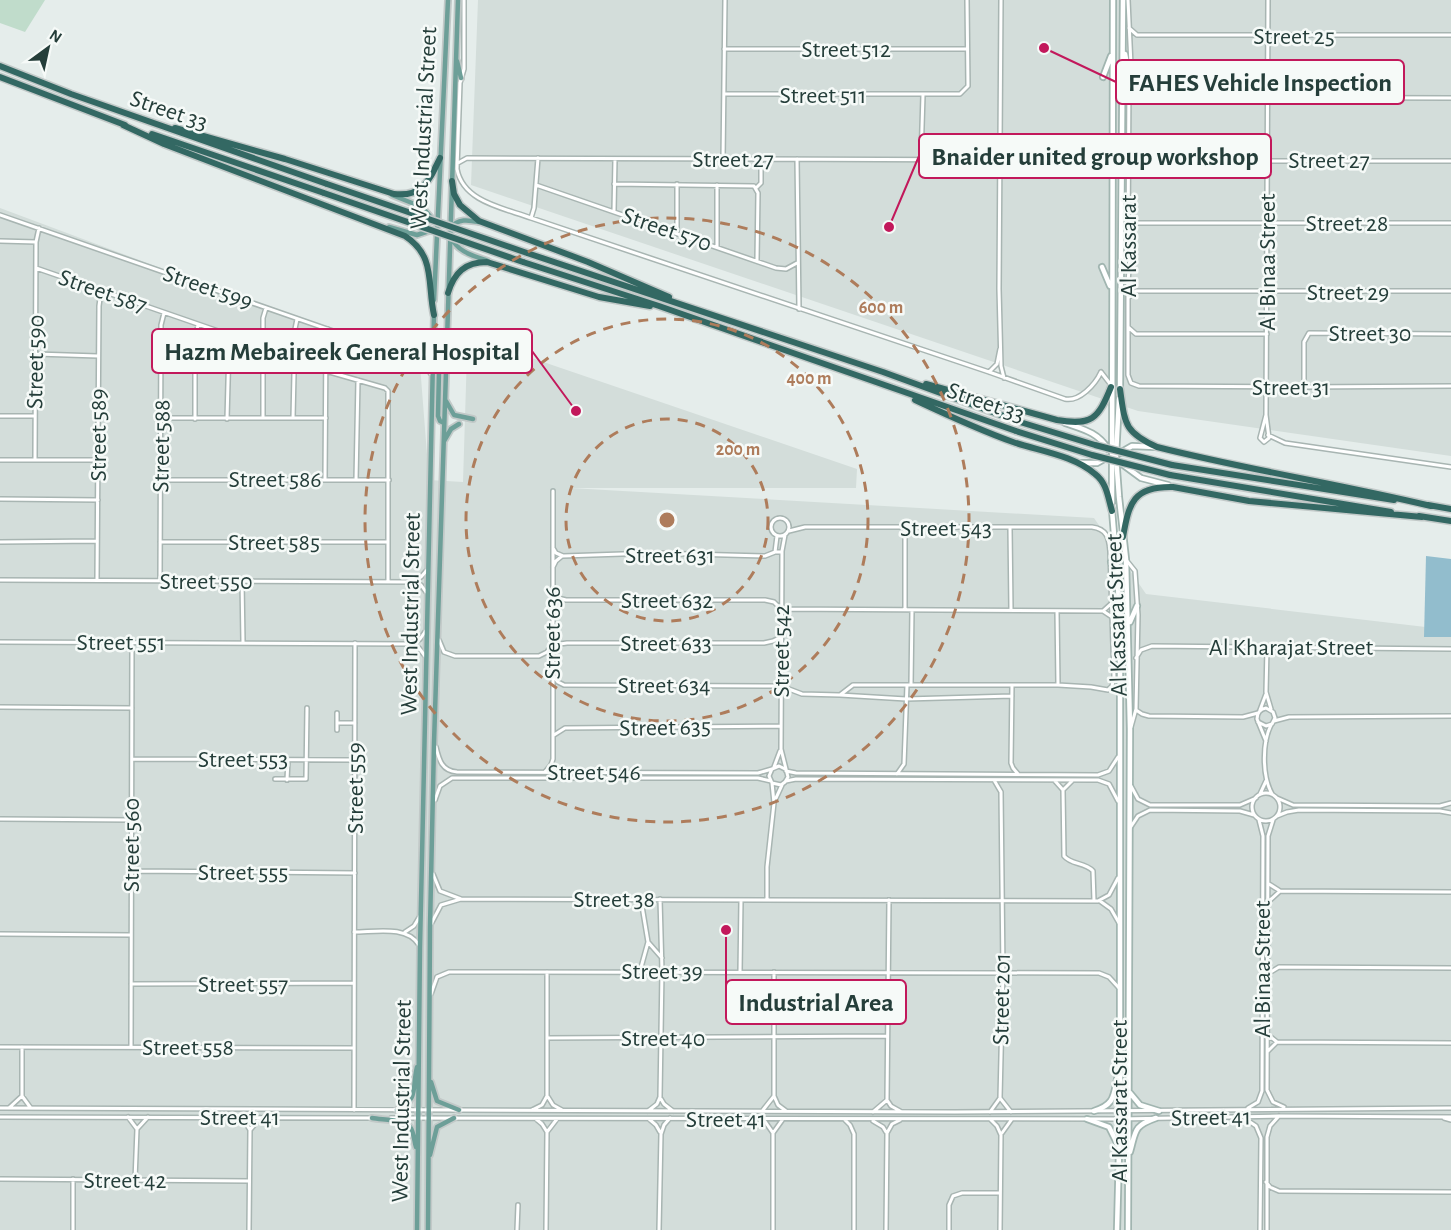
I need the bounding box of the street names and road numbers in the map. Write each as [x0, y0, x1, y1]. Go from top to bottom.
street label: Street 25 [1253, 25, 1335, 49]
street label: West Industrial Street [407, 26, 441, 230]
street label: Street 512 [801, 38, 891, 62]
street label: Street 511 [780, 84, 867, 108]
street label: Street 33 [127, 87, 211, 135]
street label: Street 27 [692, 148, 774, 172]
street label: Street 27 [1288, 149, 1370, 173]
street label: Al Binaa Street [1256, 193, 1280, 331]
street label: Al Kassarat [1117, 194, 1141, 297]
street label: Street 570 [619, 203, 715, 256]
street label: Street 28 [1306, 212, 1388, 236]
street label: Street 599 [160, 261, 256, 314]
street label: Street 587 [55, 266, 150, 318]
street label: Street 29 [1307, 281, 1389, 305]
street label: Street 590 [23, 315, 49, 409]
street label: Street 30 [1328, 322, 1412, 346]
street label: Street 31 [1252, 376, 1330, 400]
street label: Street 33 [944, 379, 1028, 427]
street label: Street 589 [87, 388, 111, 482]
street label: Street 588 [149, 399, 175, 493]
street label: Street 586 [228, 468, 322, 492]
street label: West Industrial Street [397, 512, 425, 716]
street label: Street 543 [900, 517, 992, 541]
street label: Street 585 [228, 531, 320, 555]
street label: Al Kassarat Street [1102, 533, 1132, 697]
street label: Street 631 [625, 544, 715, 568]
street label: Street 550 [159, 570, 253, 594]
street label: Street 636 [541, 587, 565, 679]
street label: Street 632 [621, 589, 713, 613]
street label: Street 542 [770, 604, 794, 697]
street label: Street 551 [77, 631, 165, 655]
street label: Street 633 [620, 632, 712, 656]
street label: Al Kharajat Street [1209, 636, 1374, 660]
street label: Street 634 [617, 674, 711, 698]
street label: Street 635 [619, 715, 711, 741]
street label: Street 559 [344, 742, 368, 834]
street label: Street 553 [198, 748, 288, 772]
street label: Street 546 [547, 761, 641, 785]
street label: Street 560 [120, 798, 144, 892]
street label: Street 555 [198, 861, 288, 885]
street label: Street 38 [573, 888, 655, 912]
street label: Al Binaa Street [1251, 900, 1275, 1038]
street label: Street 201 [989, 953, 1015, 1045]
street label: Street 39 [621, 960, 703, 984]
street label: Street 557 [198, 973, 288, 997]
street label: West Industrial Street [388, 999, 416, 1203]
street label: Al Kassarat Street [1108, 1019, 1132, 1183]
street label: Street 40 [621, 1027, 705, 1051]
street label: Street 558 [142, 1036, 234, 1060]
street label: Street 41 [1171, 1105, 1251, 1131]
street label: Street 41 [200, 1106, 280, 1130]
street label: Street 41 [686, 1108, 766, 1132]
street label: Street 42 [84, 1169, 167, 1193]

